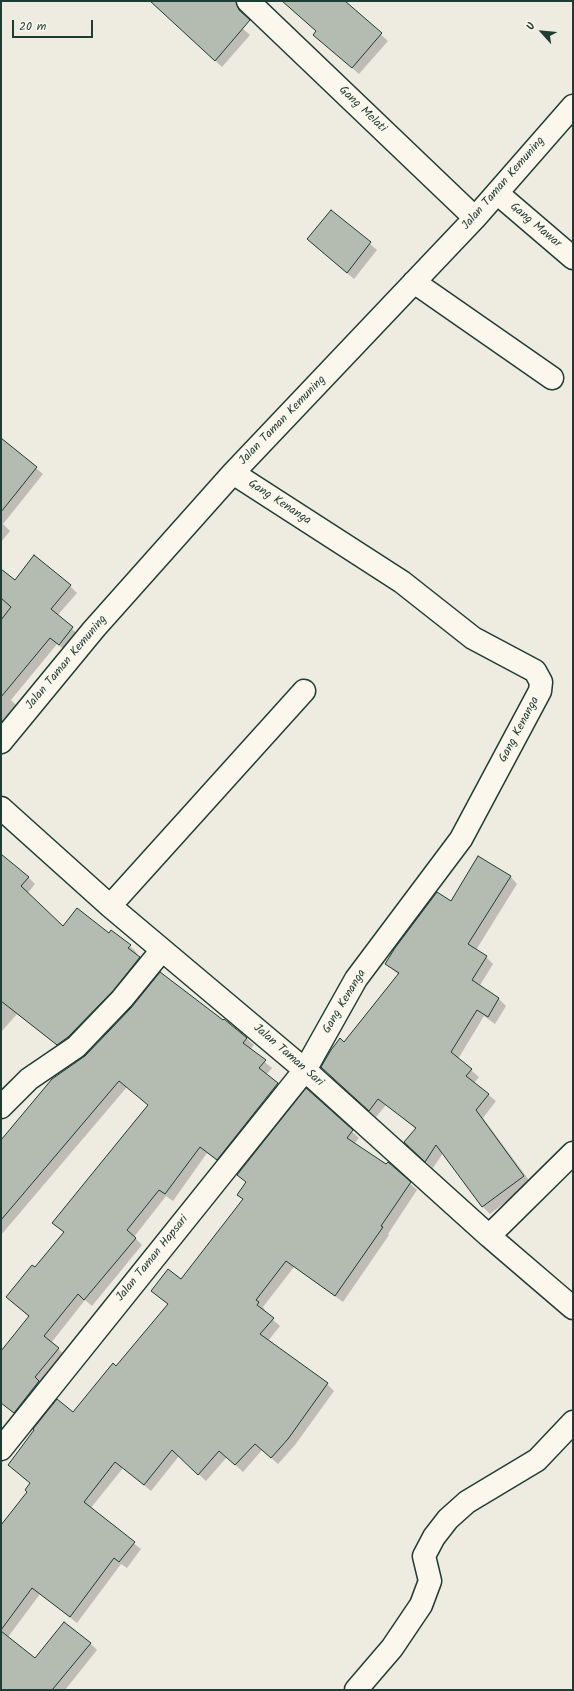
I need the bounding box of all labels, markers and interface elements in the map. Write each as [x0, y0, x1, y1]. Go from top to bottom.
scale bar [14, 12, 95, 38]
north arrow [522, 12, 562, 52]
text: 20 m [19, 17, 46, 36]
text: U [522, 20, 541, 34]
street label: Gang Melati [335, 84, 389, 136]
street label: Jalan Taman Kemuning [460, 135, 548, 233]
street label: Gang Mawar [506, 200, 564, 252]
street label: Jalan Taman Kemuning [237, 373, 329, 469]
street label: Gang Kenanga [245, 477, 313, 529]
street label: Jalan Taman Kemuning [23, 613, 111, 713]
street label: Gang Kenanga [497, 695, 543, 765]
street label: Gang Kenanga [320, 967, 370, 1037]
street label: Jalan Taman Sari [250, 1022, 326, 1090]
street label: Jalan Taman Hapsari [114, 1213, 192, 1305]

